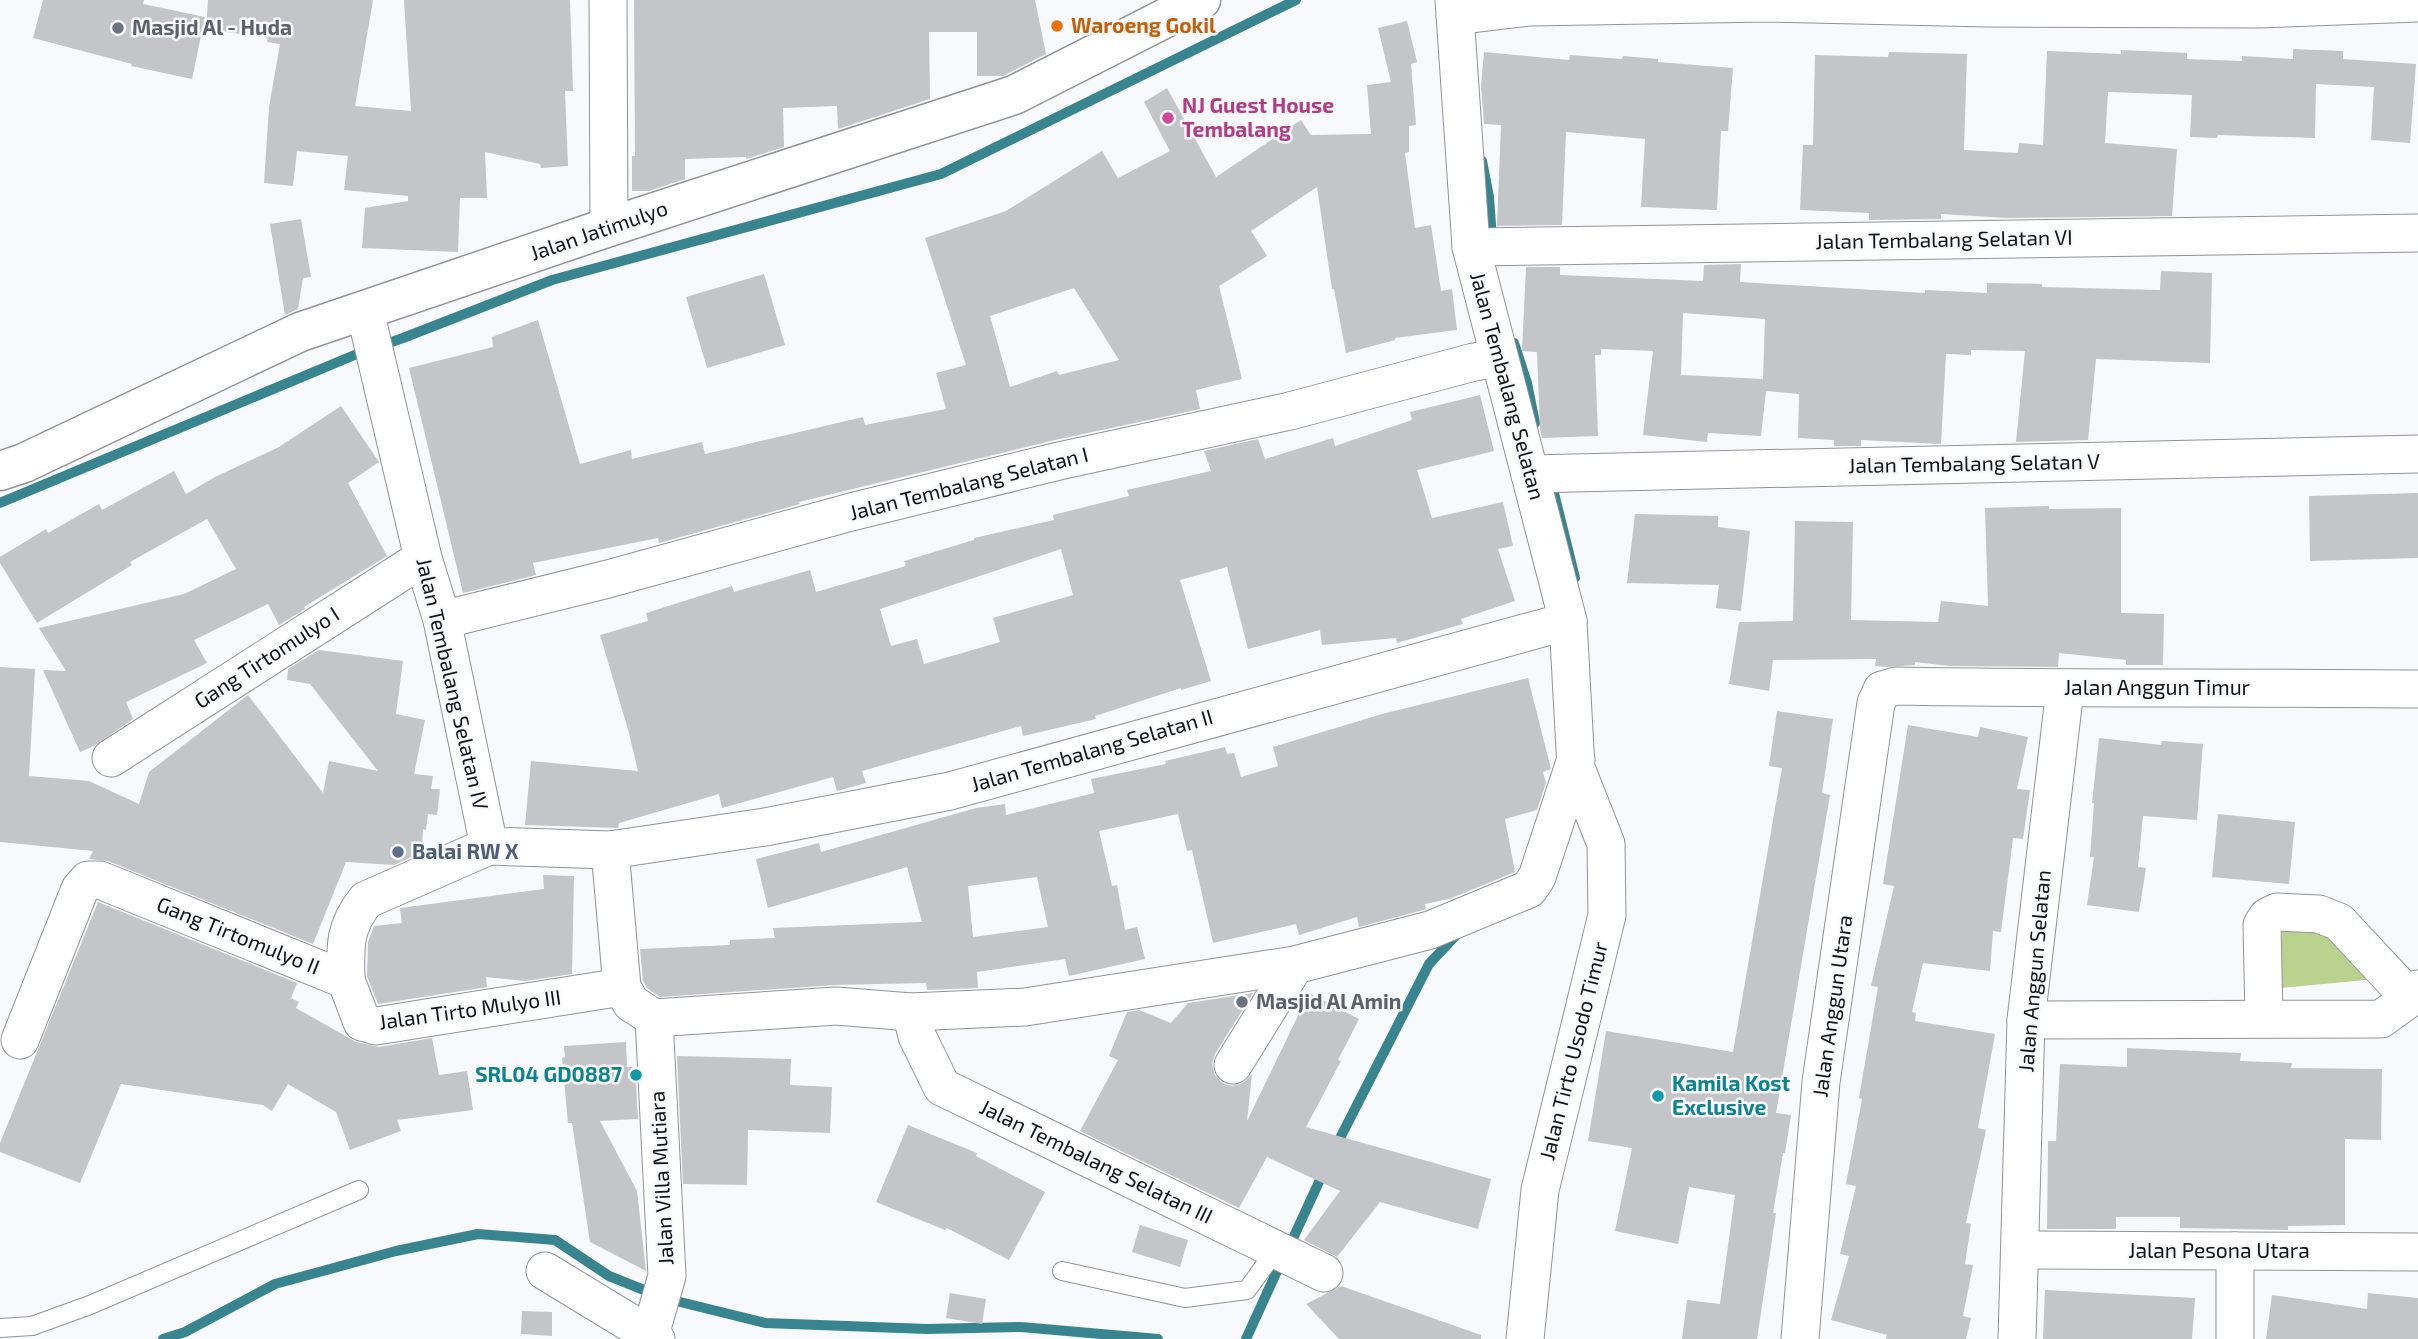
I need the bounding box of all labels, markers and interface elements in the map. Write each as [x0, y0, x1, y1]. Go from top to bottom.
place label: Waroeng Gokil [1071, 12, 1216, 37]
place label: Masjid Al - Huda [132, 14, 292, 39]
marker: Waroeng Gokil [1049, 18, 1065, 34]
marker: Masjid Al - Huda [110, 20, 126, 36]
place label: NJ Guest House Tembalang [1182, 92, 1334, 141]
marker: NJ Guest House Tembalang [1160, 110, 1176, 126]
street label: Jalan Jatimulyo [526, 194, 671, 265]
street label: Jalan Tembalang Selatan VI [1815, 224, 2073, 253]
street label: Jalan Tembalang Selatan [1466, 269, 1551, 502]
street label: Jalan Tembalang Selatan I [847, 441, 1091, 524]
street label: Jalan Tembalang Selatan V [1848, 448, 2100, 477]
street label: Jalan Tembalang Selatan IV [412, 555, 495, 812]
street label: Gang Tirtomulyo I [189, 601, 343, 713]
street label: Jalan Anggun Timur [2064, 674, 2251, 699]
street label: Jalan Tembalang Selatan II [968, 703, 1215, 796]
place label: Balai RW X [412, 838, 519, 863]
marker: Balai RW X [390, 844, 406, 860]
street label: Jalan Anggun Selatan [2012, 869, 2055, 1073]
street label: Gang Tirtomulyo II [154, 891, 324, 979]
street label: Jalan Anggun Utara [1806, 913, 1857, 1099]
street label: Jalan Tirto Usodo Timur [1533, 938, 1612, 1162]
street label: Jalan Tirto Mulyo III [377, 983, 562, 1034]
place label: Masjid Al Amin [1256, 988, 1401, 1013]
marker: Masjid Al Amin [1234, 994, 1250, 1010]
place label: SRL04 GD0887 [475, 1061, 622, 1086]
marker: SRL04 GD0887 [628, 1067, 644, 1083]
place label: Kamila Kost Exclusive [1672, 1070, 1790, 1119]
marker: Kamila Kost Exclusive [1650, 1088, 1666, 1104]
street label: Jalan Villa Mutiara [643, 1090, 678, 1266]
street label: Jalan Tembalang Selatan III [976, 1093, 1217, 1228]
street label: Jalan Pesona Utara [2128, 1237, 2310, 1262]

